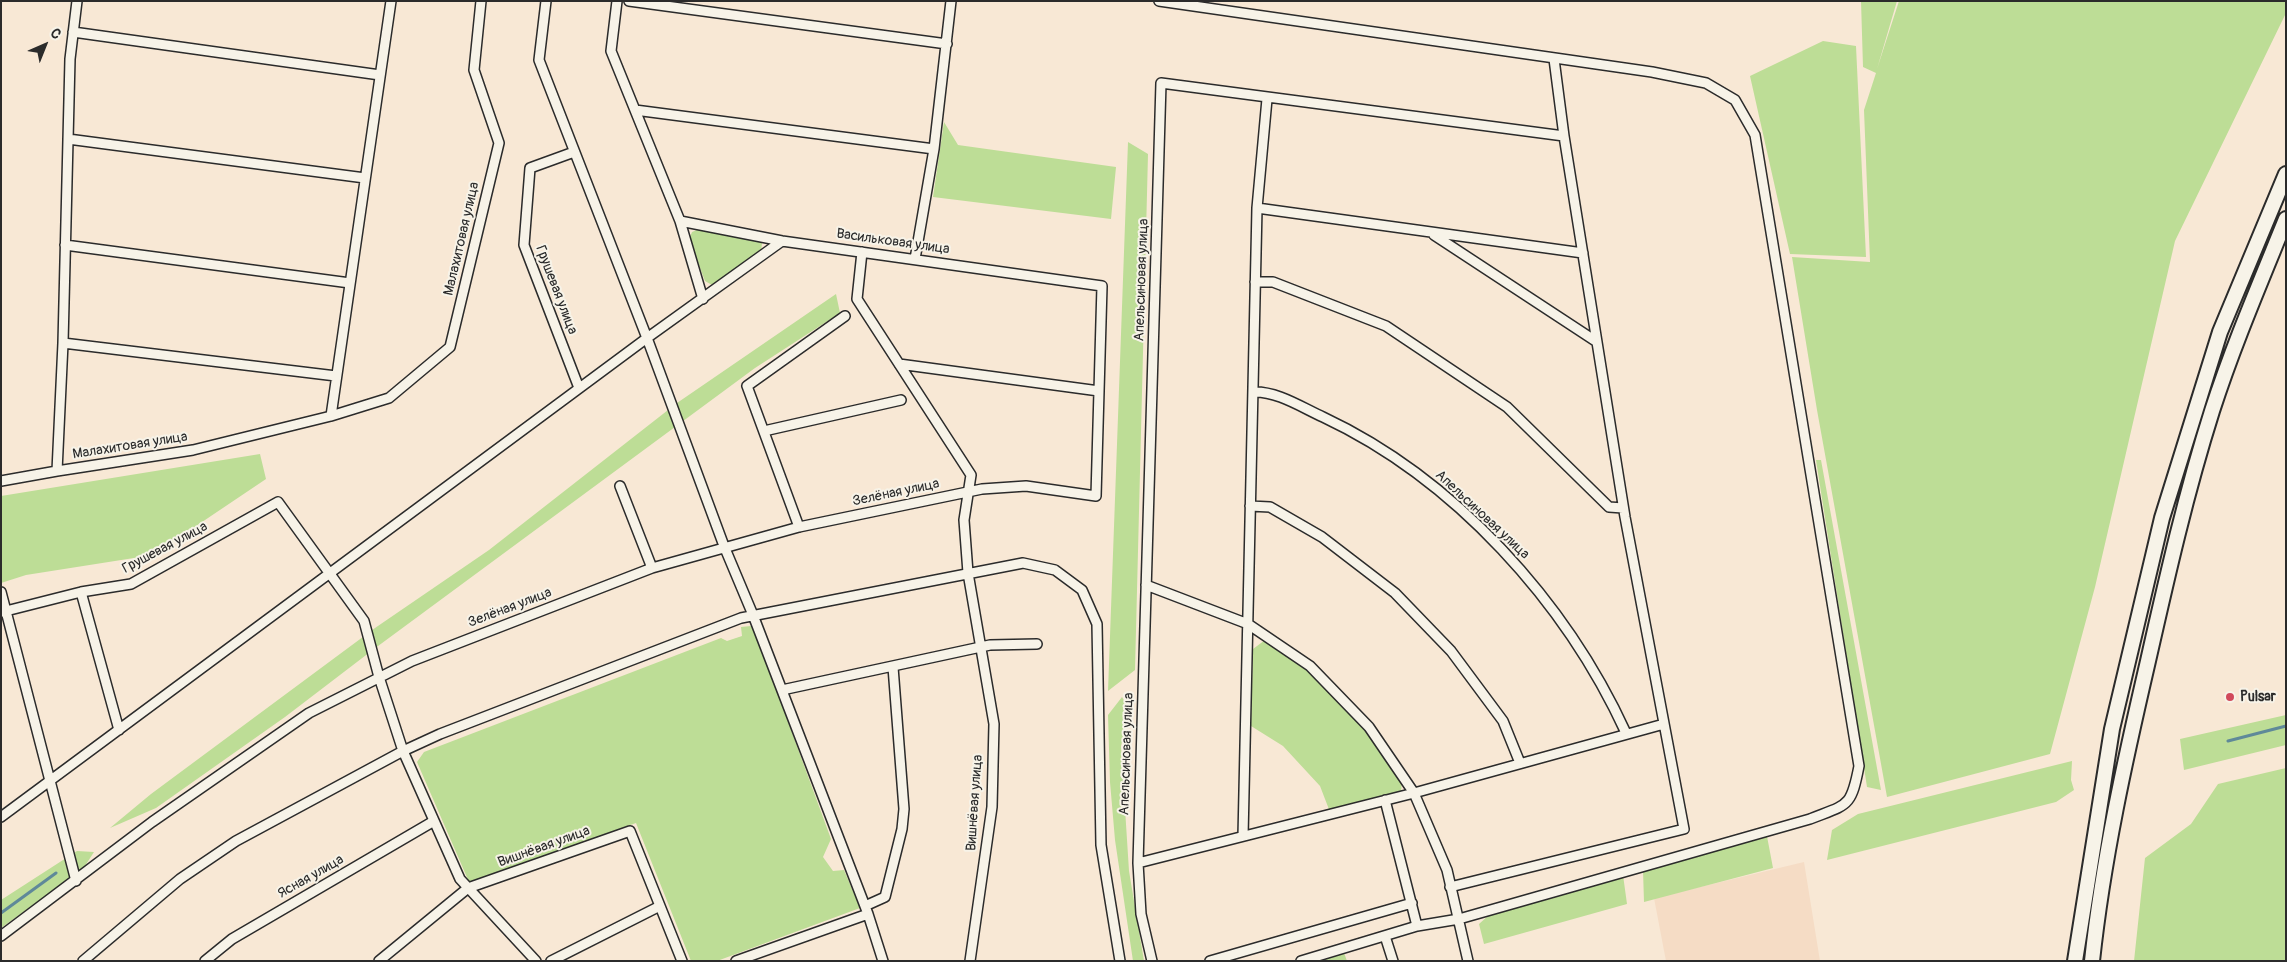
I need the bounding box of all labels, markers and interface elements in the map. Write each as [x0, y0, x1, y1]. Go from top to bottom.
north arrow [20, 20, 70, 70]
text: С [47, 25, 65, 43]
street label: Малахитовая улица [441, 181, 483, 297]
street label: Апельсиновая улица [1131, 218, 1153, 342]
street label: Васильковая улица [835, 226, 951, 258]
street label: Грушевая улица [531, 243, 581, 337]
street label: Малахитовая улица [71, 429, 189, 463]
street label: Апельсиновая улица [1431, 467, 1533, 563]
street label: Зелёная улица [851, 476, 941, 510]
street label: Грушевая улица [120, 519, 210, 577]
street label: Зелёная улица [466, 584, 554, 632]
place label: Pulsar [2240, 689, 2276, 705]
marker: Pulsar [2224, 691, 2236, 703]
street label: Апельсиновая улица [1116, 692, 1138, 816]
street label: Вишнёвая улица [963, 754, 987, 852]
street label: Вишнёвая улица [496, 823, 592, 871]
street label: Ясная улица [275, 851, 347, 903]

